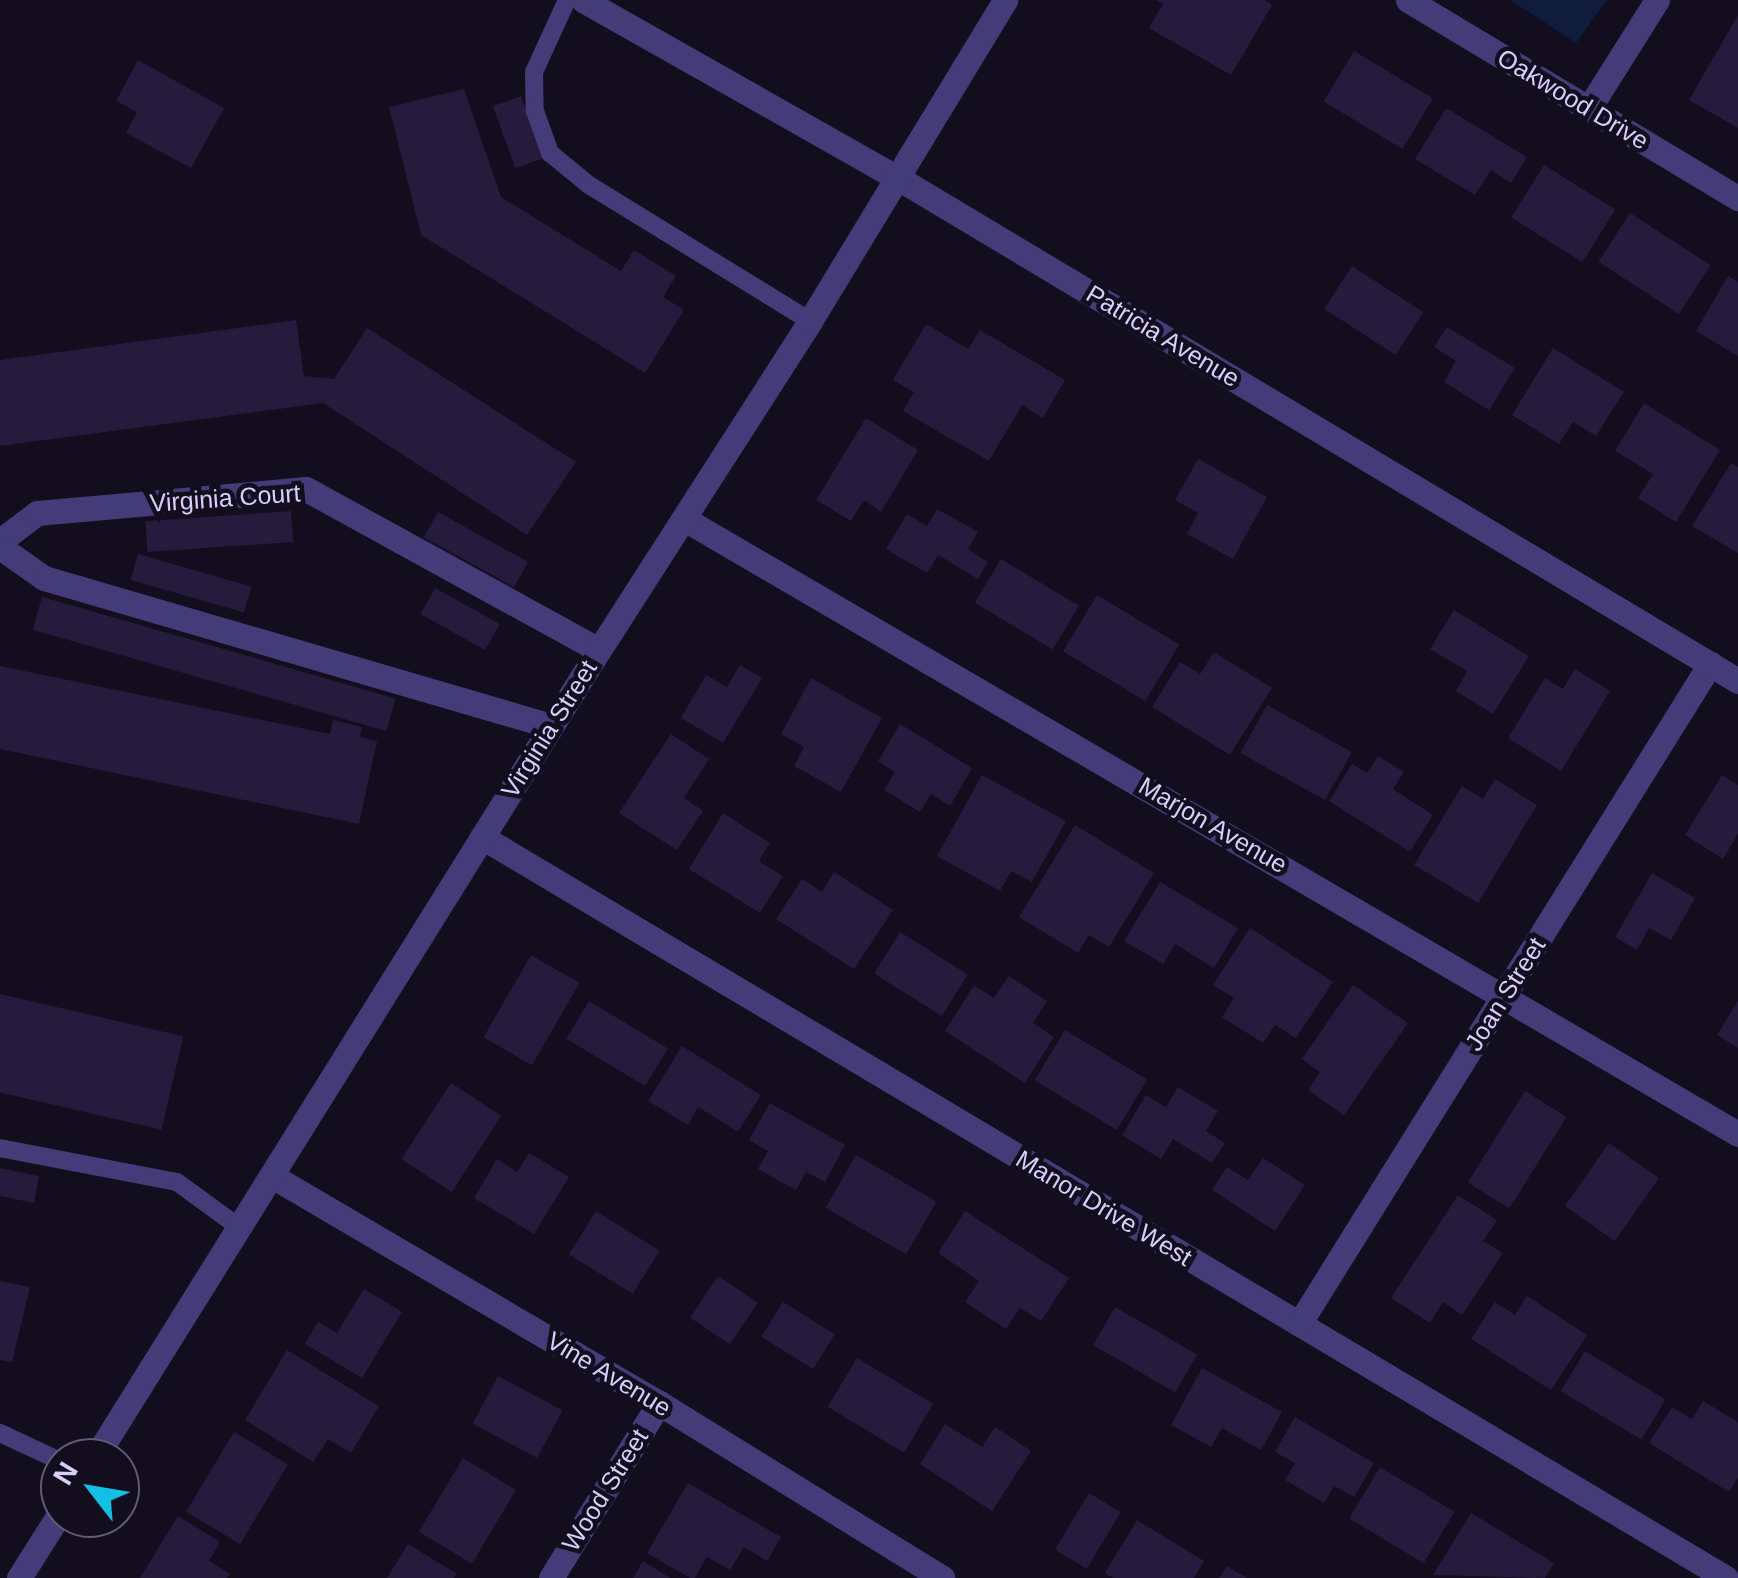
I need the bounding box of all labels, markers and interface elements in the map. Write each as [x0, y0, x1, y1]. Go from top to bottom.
street label: Oakwood Drive [1492, 42, 1654, 156]
street label: Patricia Avenue [1080, 278, 1246, 394]
street label: Virginia Court [149, 478, 301, 518]
street label: Virginia Street [495, 655, 603, 803]
street label: Marjon Avenue [1133, 770, 1293, 880]
street label: Joan Street [1458, 932, 1552, 1056]
street label: Manor Drive West [1011, 1144, 1197, 1272]
street label: Vine Avenue [541, 1325, 677, 1423]
street label: Wood Street [556, 1423, 654, 1557]
north arrow [40, 1438, 140, 1538]
text: N [47, 1457, 84, 1490]

